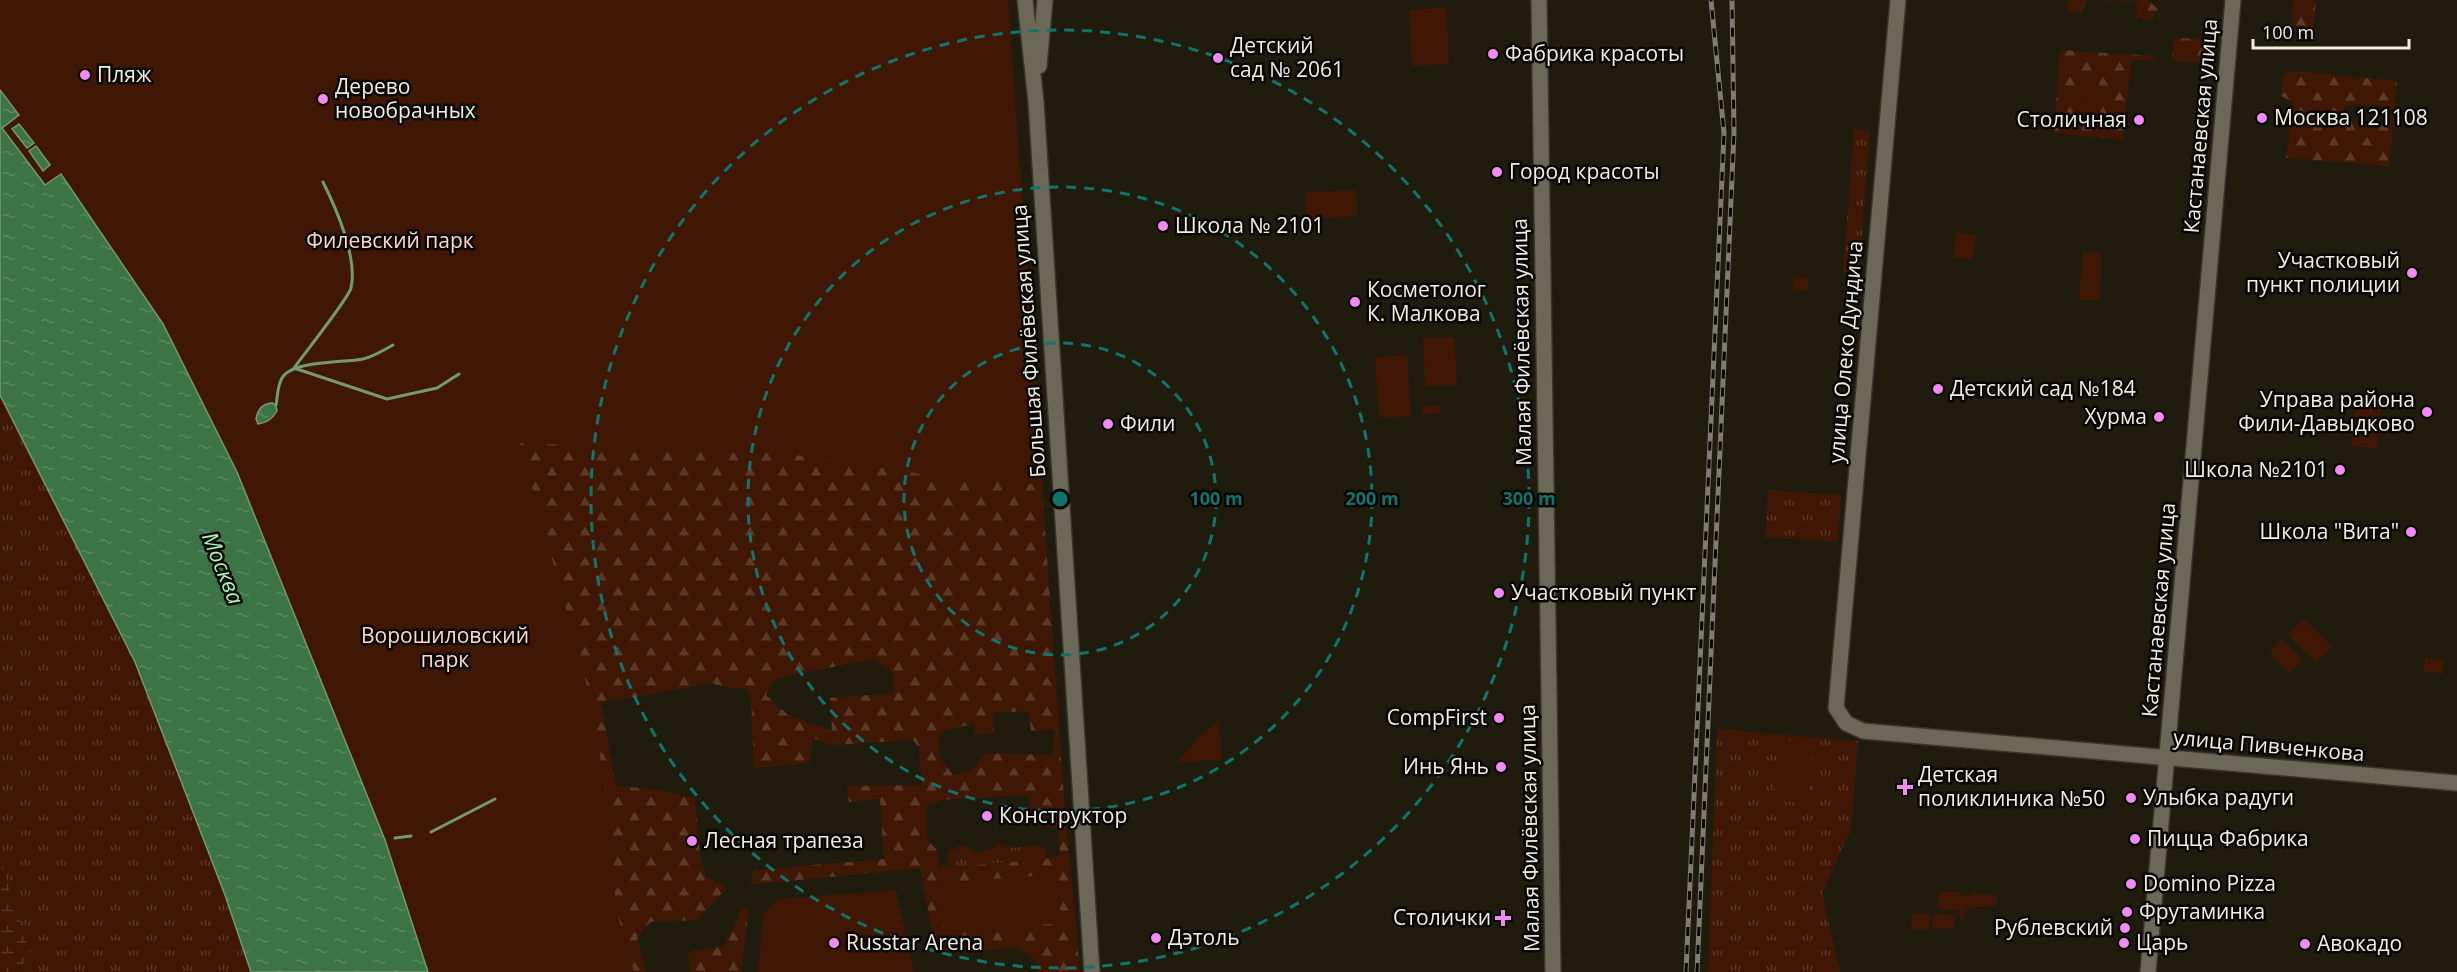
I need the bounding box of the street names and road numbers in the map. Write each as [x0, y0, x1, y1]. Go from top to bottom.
street label: Кастанаевская улица [2177, 17, 2223, 234]
street label: Большая Филёвская улица [1004, 204, 1052, 479]
street label: Малая Филёвская улица [1505, 218, 1537, 466]
street label: улица Олеко Дундича [1821, 239, 1869, 464]
street label: Кастанаевская улица [2135, 501, 2181, 718]
street label: Малая Филёвская улица [1513, 704, 1545, 952]
street label: улица Пивченкова [2172, 723, 2366, 767]

